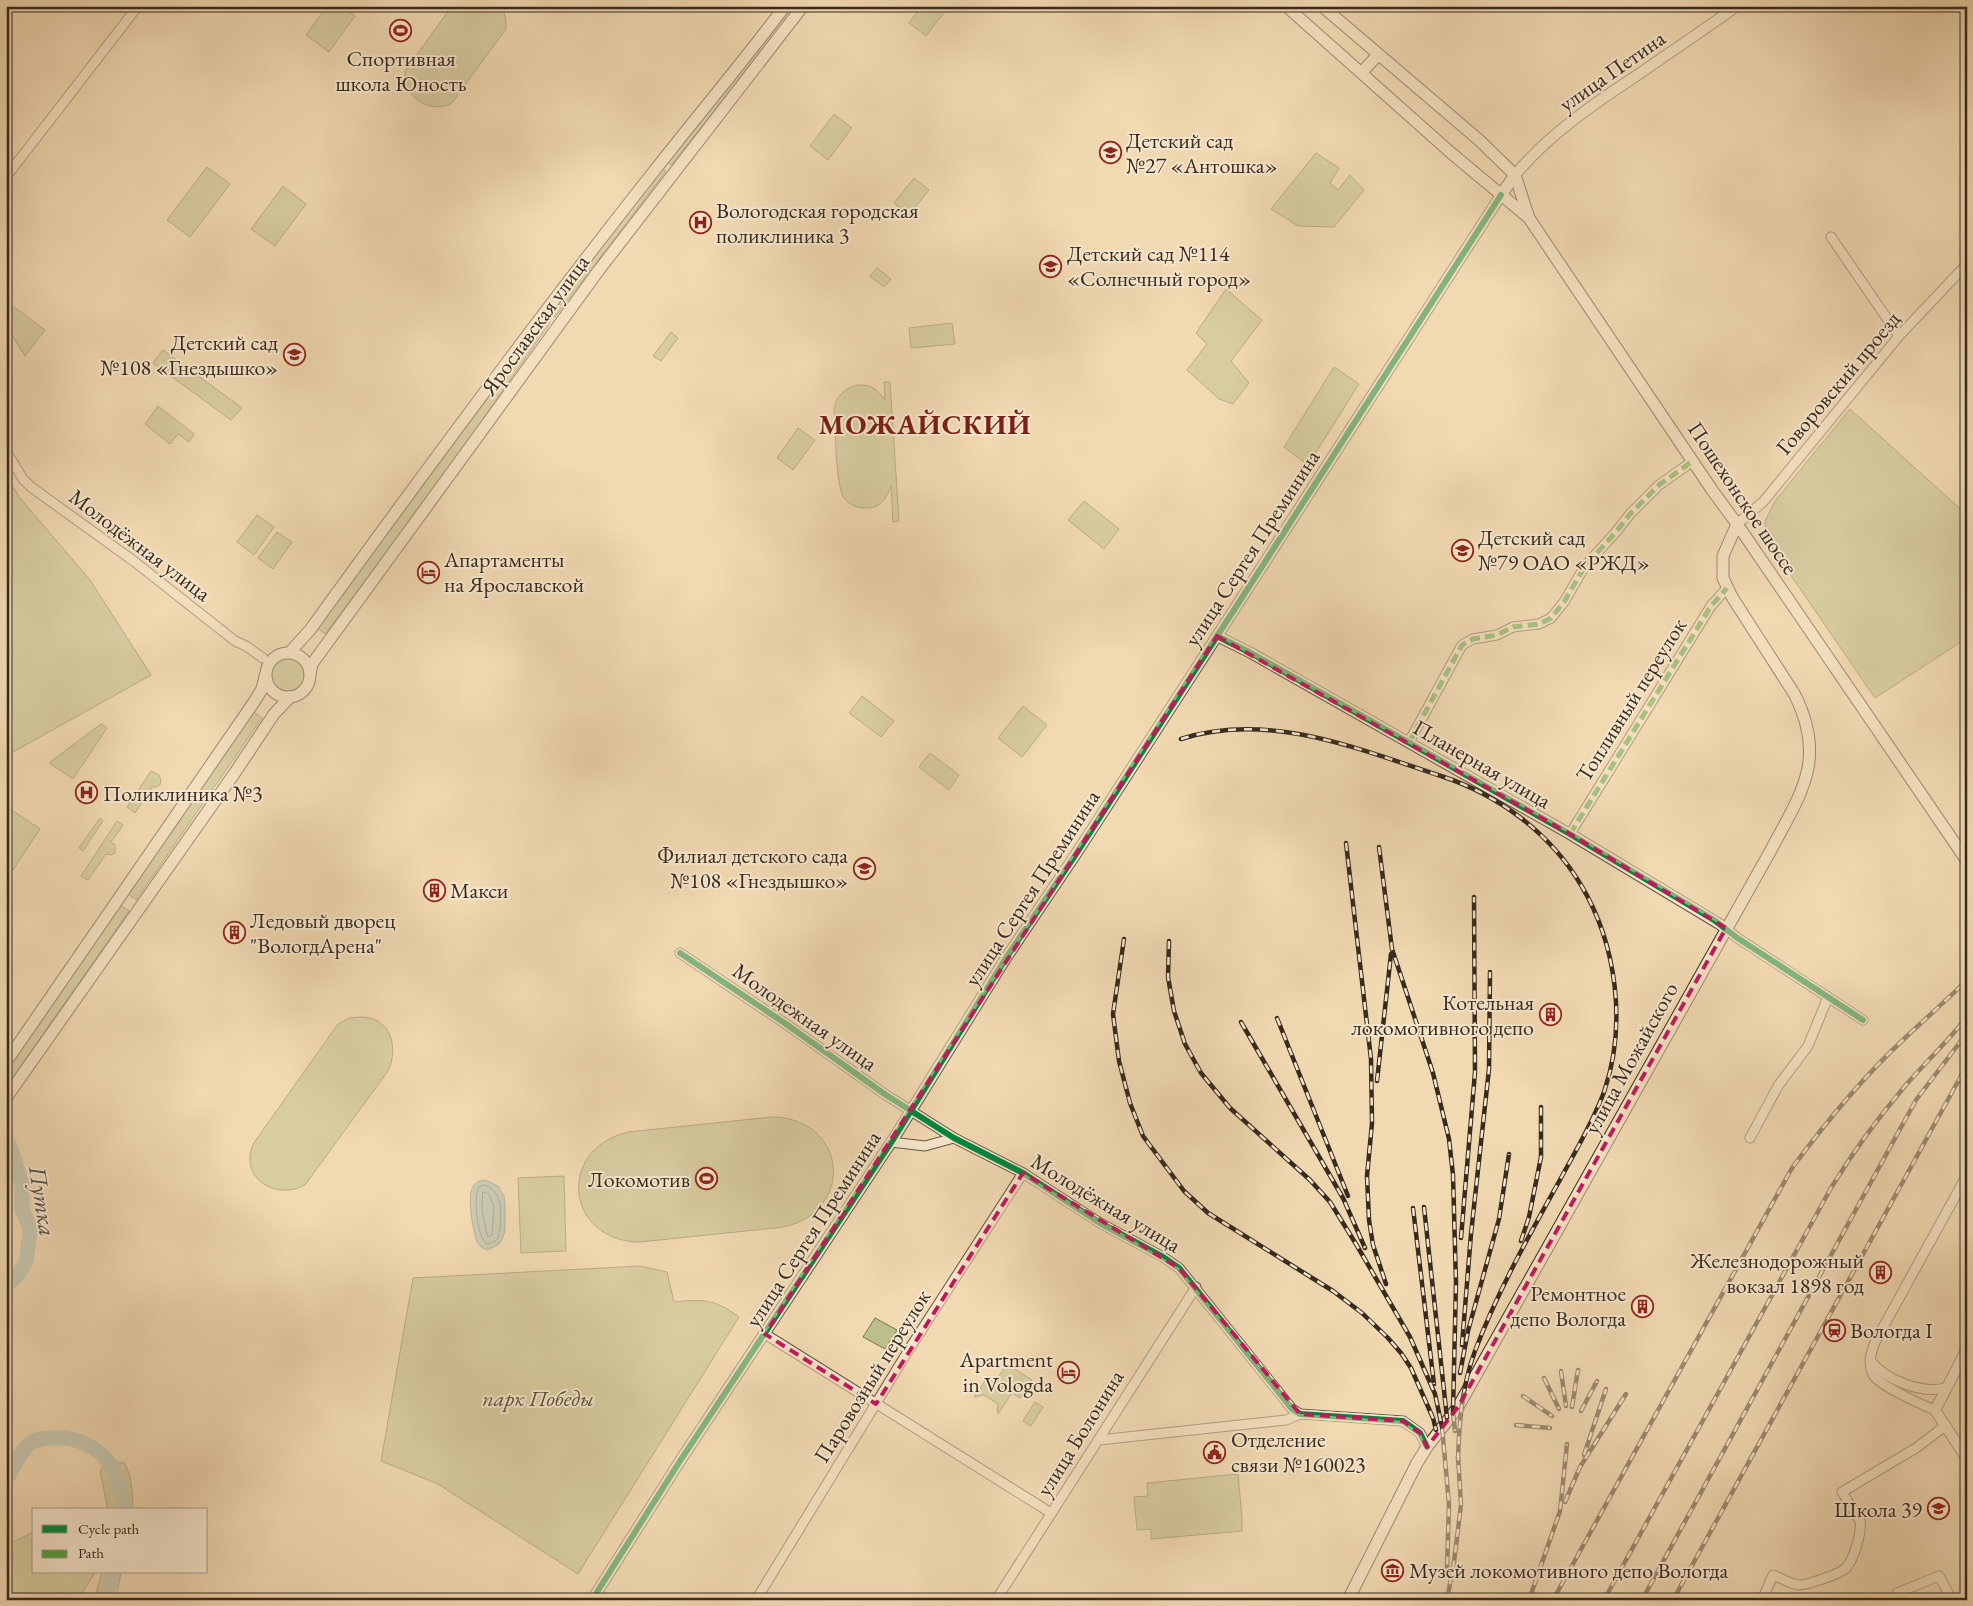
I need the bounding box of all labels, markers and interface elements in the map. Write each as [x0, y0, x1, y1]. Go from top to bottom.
sports icon: Спортивная школа Юность [389, 18, 413, 42]
street label: улица Петина [1553, 24, 1671, 118]
place label: Спортивная школа Юность [335, 44, 467, 98]
place label: Детский сад №27 «Антошка» [1126, 126, 1278, 180]
school or university icon: Детский сад №27 «Антошка» [1098, 141, 1122, 165]
place label: Вологодская городская поликлиника 3 [716, 196, 919, 250]
hospital icon: Вологодская городская поликлиника 3 [688, 211, 712, 235]
place label: Детский сад №114 «Солнечный город» [1067, 239, 1251, 293]
street label: Ярославская улица [473, 249, 596, 402]
school or university icon: Детский сад №114 «Солнечный город» [1039, 254, 1063, 278]
street label: Говоровский проезд [1769, 305, 1907, 461]
place label: Детский сад №108 «Гнездышко» [100, 328, 278, 382]
school or university icon: Детский сад №108 «Гнездышко» [282, 343, 306, 367]
district label: МОЖАЙСКИЙ [818, 406, 1032, 442]
street label: Пошехонское шоссе [1681, 416, 1805, 580]
street label: улица Сергея Преминина [1178, 444, 1327, 652]
street label: Молодёжная улица [63, 482, 217, 608]
place label: Детский сад №79 ОАО «РЖД» [1478, 523, 1650, 577]
school or university icon: Детский сад №79 ОАО «РЖД» [1450, 538, 1474, 562]
place label: Апартаменты на Ярославской [443, 545, 584, 599]
hotel icon: Апартаменты на Ярославской [416, 560, 440, 584]
street label: Топливный переулок [1569, 612, 1693, 787]
street label: Планерная улица [1408, 713, 1557, 815]
place label: Поликлиника №3 [103, 779, 263, 808]
hospital icon: Поликлиника №3 [75, 781, 99, 805]
street label: улица Сергея Преминина [958, 784, 1107, 992]
place label: Филиал детского сада №108 «Гнездышко» [657, 841, 848, 895]
school or university icon: Филиал детского сада №108 «Гнездышко» [852, 856, 876, 880]
place label: Макси [450, 876, 509, 905]
building icon: Макси [422, 878, 446, 902]
place label: Ледовый дворец "ВологдАрена" [250, 906, 396, 960]
building icon: Ледовый дворец "ВологдАрена" [222, 921, 246, 945]
street label: Молодежная улица [727, 956, 883, 1078]
street label: улица Можайского [1577, 977, 1685, 1139]
place label: Котельная локомотивного депо [1351, 988, 1534, 1042]
building icon: Котельная локомотивного депо [1538, 1003, 1562, 1027]
street label: улица Сергея Преминина [739, 1125, 888, 1333]
street label: Молодёжная улица [1026, 1147, 1187, 1259]
water label: Путка [22, 1163, 64, 1238]
place label: Локомотив [588, 1165, 690, 1194]
sports icon: Локомотив [694, 1167, 718, 1191]
place label: Железнодорожный вокзал 1898 год [1689, 1246, 1864, 1300]
building icon: Железнодорожный вокзал 1898 год [1868, 1261, 1892, 1285]
place label: Ремонтное депо Вологда [1510, 1279, 1626, 1333]
street label: Паровозный переулок [807, 1283, 937, 1468]
building icon: Ремонтное депо Вологда [1630, 1294, 1654, 1318]
place label: Вологда I [1850, 1316, 1933, 1345]
station icon: Вологда I [1822, 1318, 1846, 1342]
place label: Apartment in Vologda [959, 1345, 1053, 1399]
hotel icon: Apartment in Vologda [1057, 1360, 1081, 1384]
street label: улица Болонина [1030, 1364, 1131, 1502]
park label: парк Победы [482, 1384, 594, 1413]
place label: Отделение связи №160023 [1231, 1425, 1366, 1479]
public building icon: Отделение связи №160023 [1203, 1440, 1227, 1464]
place label: Школа 39 [1834, 1495, 1922, 1524]
school or university icon: Школа 39 [1926, 1497, 1950, 1521]
legend [32, 1508, 208, 1574]
text: Cycle path [78, 1519, 140, 1538]
text: Path [78, 1543, 104, 1562]
place label: Музей локомотивного депо Вологда [1409, 1556, 1729, 1585]
museum icon: Музей локомотивного депо Вологда [1381, 1558, 1405, 1582]

